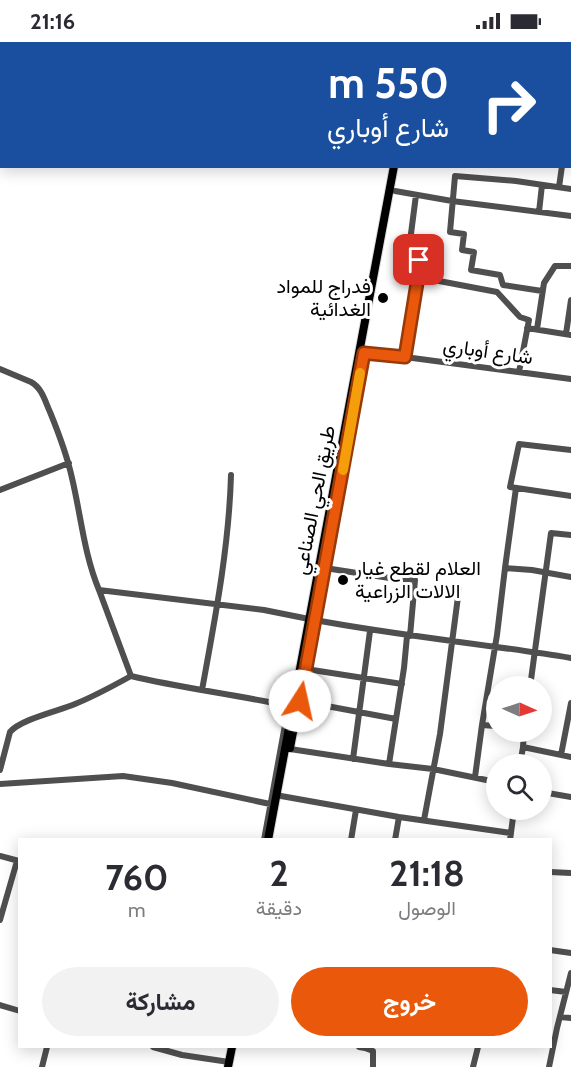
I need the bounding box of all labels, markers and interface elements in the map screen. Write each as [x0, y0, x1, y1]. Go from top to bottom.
text: 21:16 [30, 8, 75, 35]
text: 550 m [328, 57, 449, 109]
icon: right [470, 66, 548, 144]
text: شارع أوباري [327, 111, 449, 144]
pin [393, 234, 444, 285]
icon: arrive [402, 243, 435, 276]
place label: فدراج للمواد الغدائية [277, 274, 371, 321]
marker: فدراج للمواد الغدائية [376, 291, 390, 305]
street label: شارع أوباري [441, 333, 534, 374]
street label: طريق الحي الصناعي [288, 423, 345, 578]
place label: العلام لقطع غيار الالات الزراعية [354, 556, 481, 604]
marker: العلام لقطع غيار الالات الزراعية [336, 573, 350, 587]
position arrow [268, 669, 332, 733]
north arrow [486, 676, 552, 742]
map controls [486, 676, 552, 820]
button: search [486, 754, 552, 820]
text: 2 [269, 851, 288, 895]
text: 21:18 [389, 851, 465, 895]
text: 760 [105, 855, 169, 899]
text: دقيقة [256, 896, 302, 920]
text: الوصول [398, 896, 456, 920]
text: m [128, 898, 146, 922]
button: مشاركة [42, 967, 279, 1036]
button: خروج [291, 967, 528, 1036]

